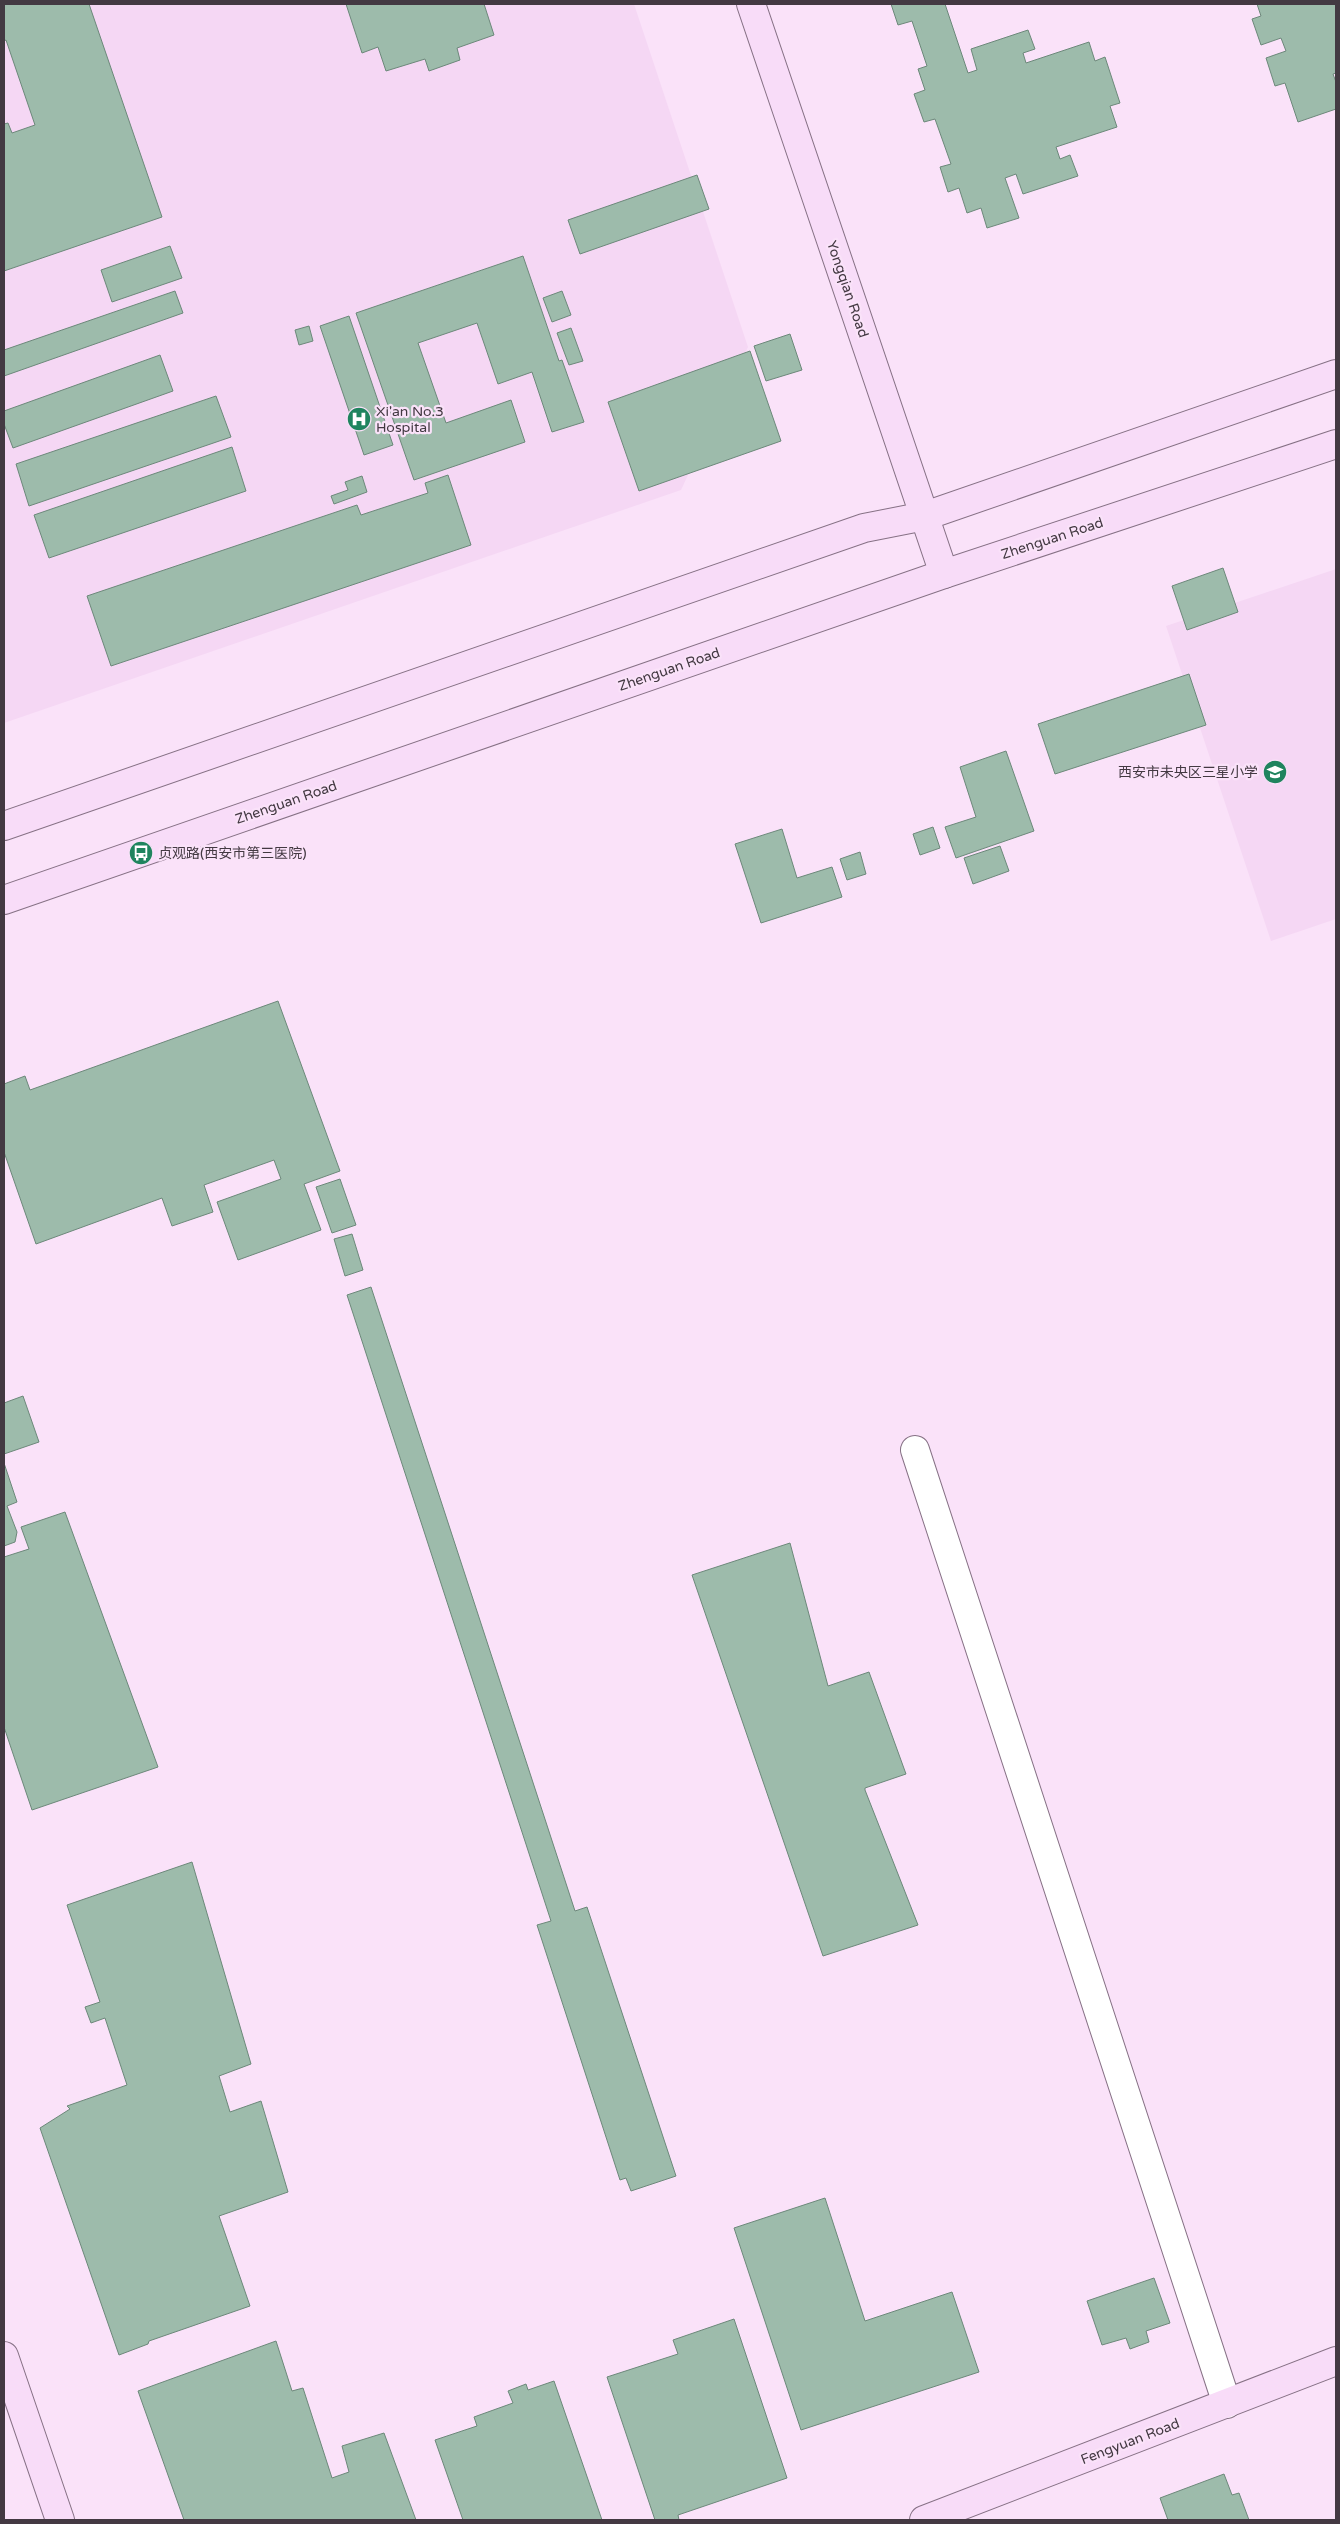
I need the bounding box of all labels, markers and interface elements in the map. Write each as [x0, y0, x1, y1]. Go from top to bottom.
street label: Yongqian Road [823, 238, 872, 340]
place label: Xi'an No.3 Hospital [376, 403, 444, 436]
hospital icon: Xi'an No.3 Hospital [346, 406, 372, 432]
street label: Zhenguan Road [999, 514, 1105, 563]
street label: Zhenguan Road [616, 644, 722, 695]
school or university icon: 西安市未央区三星小学 [1262, 759, 1288, 785]
place label: 西安市未央区三星小学 [1118, 764, 1258, 781]
street label: Zhenguan Road [233, 777, 339, 828]
bus stop icon: 贞观路(西安市第三医院) [128, 840, 154, 866]
place label: 贞观路(西安市第三医院) [158, 845, 307, 862]
street label: Fengyuan Road [1078, 2415, 1182, 2468]

